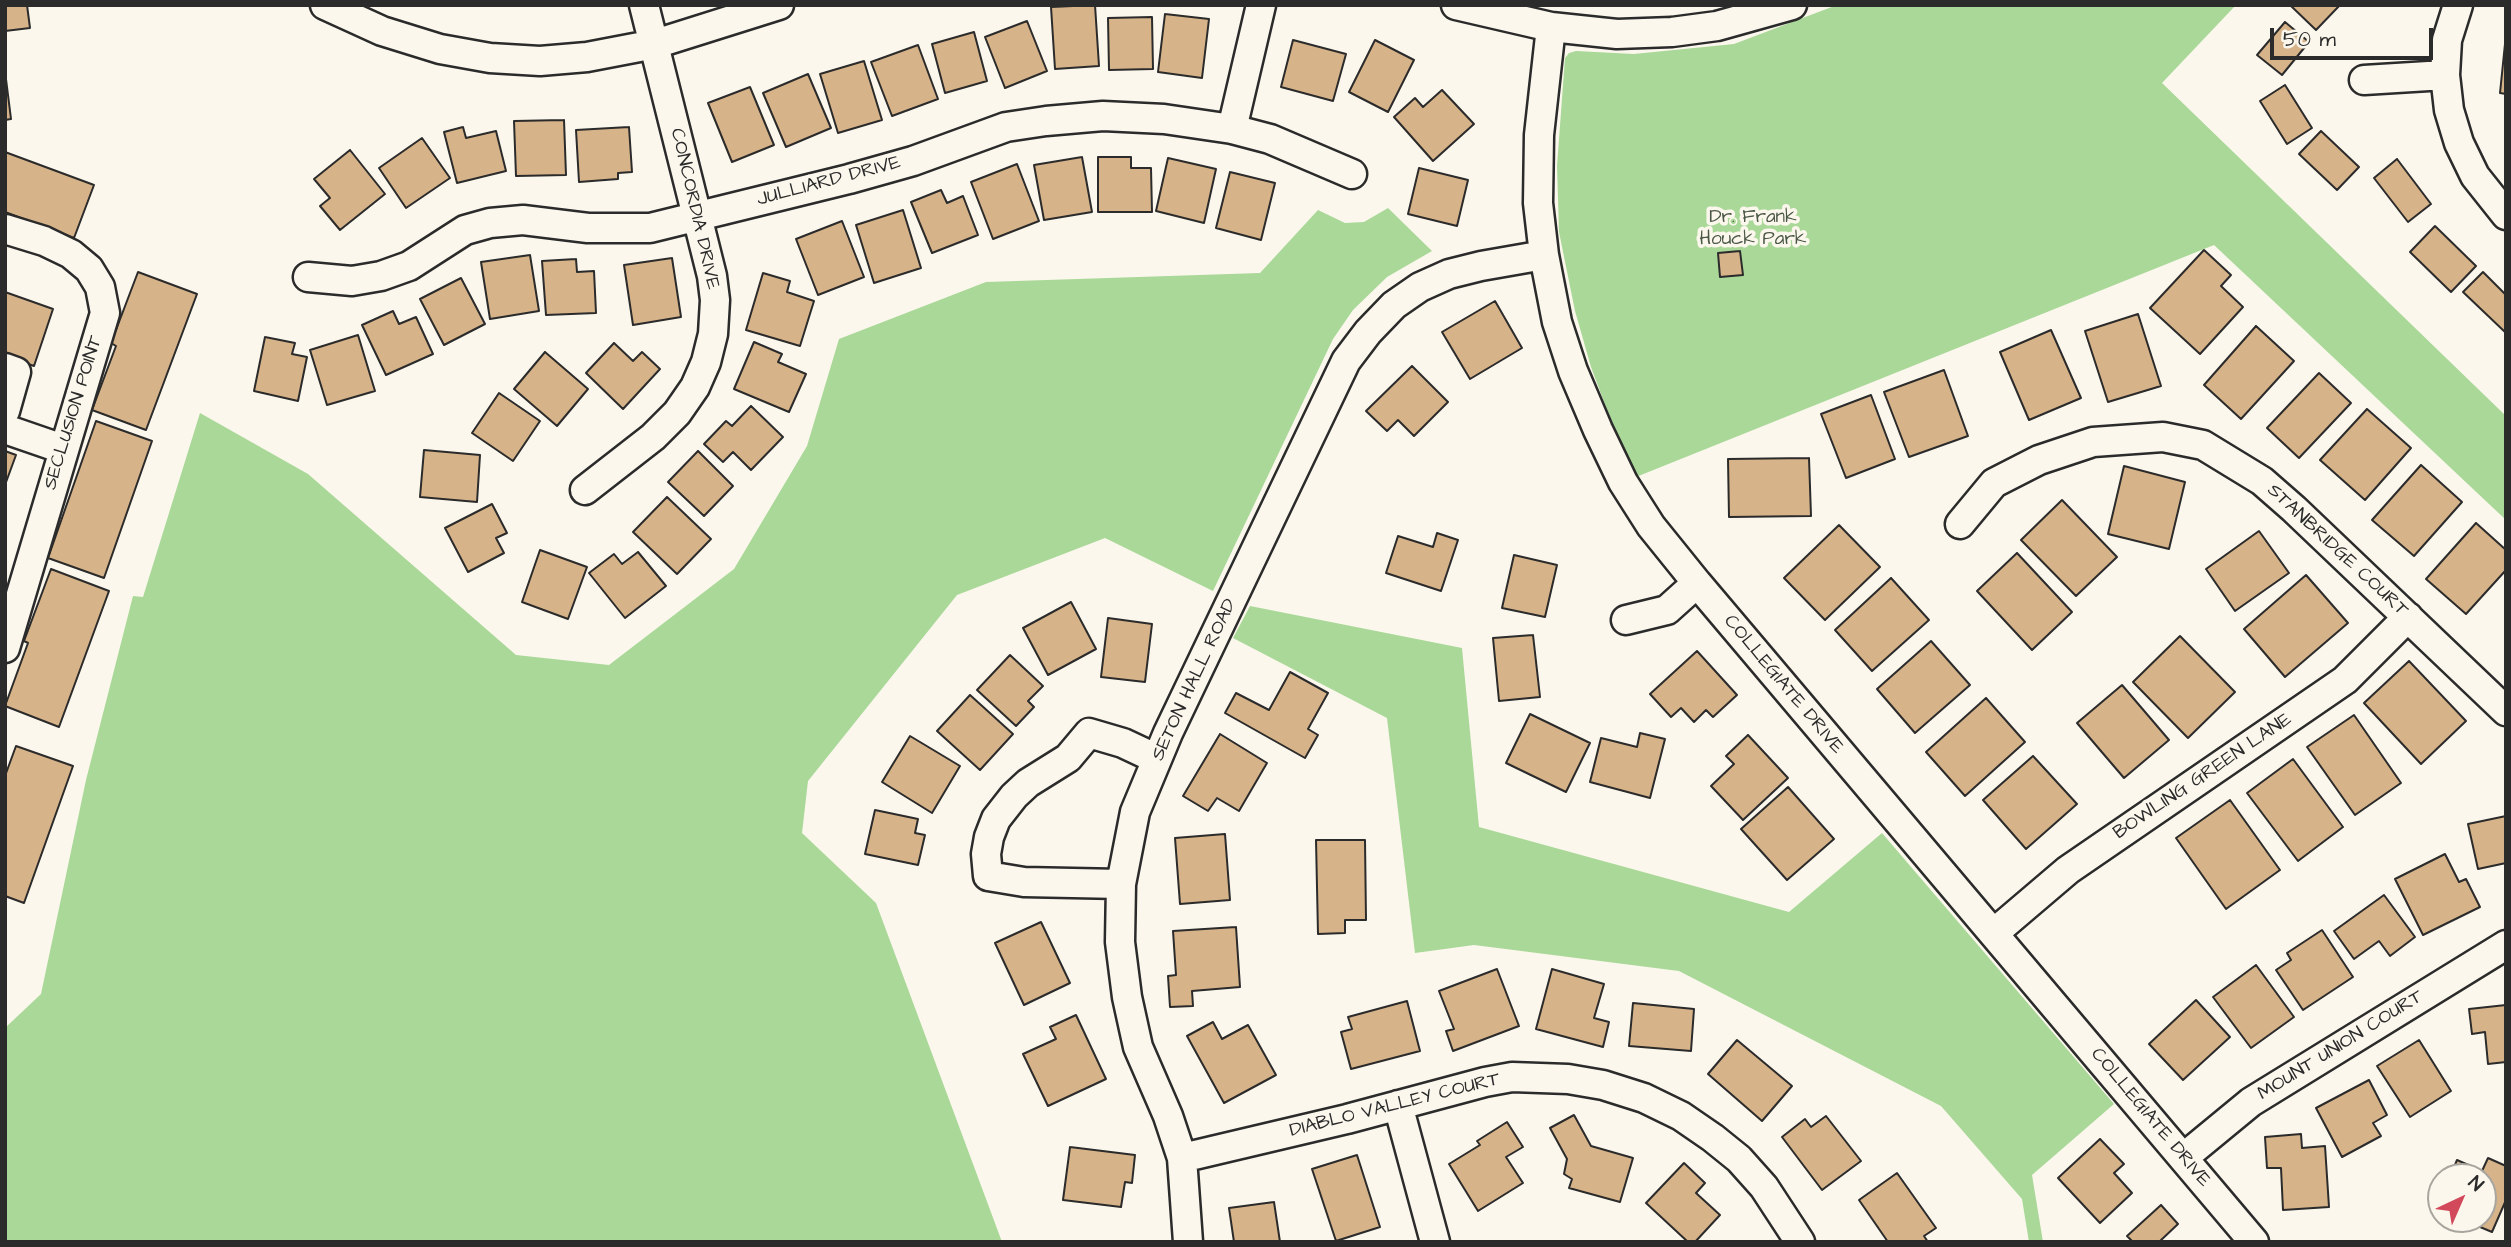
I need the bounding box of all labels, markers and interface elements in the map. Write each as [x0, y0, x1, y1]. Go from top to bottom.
scale bar [2273, 14, 2436, 58]
text: 50 m [2283, 25, 2336, 54]
street label: CONCORDIA DRIVE [664, 126, 724, 292]
street label: JULLIARD DRIVE [755, 152, 903, 212]
park label: Dr. Frank Houck Park [1699, 207, 1807, 251]
street label: SECLUSION POINT [40, 333, 108, 493]
street label: STANBRIDGE COURT [2262, 480, 2412, 622]
street label: SETON HALL ROAD [1147, 595, 1243, 765]
street label: COLLEGIATE DRIVE [1718, 611, 1848, 759]
street label: BOWLING GREEN LANE [2110, 709, 2296, 845]
street label: MOUNT UNION COURT [2254, 986, 2428, 1106]
street label: COLLEGIATE DRIVE [2085, 1044, 2215, 1192]
street label: DIABLO VALLEY COURT [1287, 1069, 1503, 1143]
north arrow [2427, 1163, 2497, 1233]
text: N [2462, 1170, 2489, 1198]

